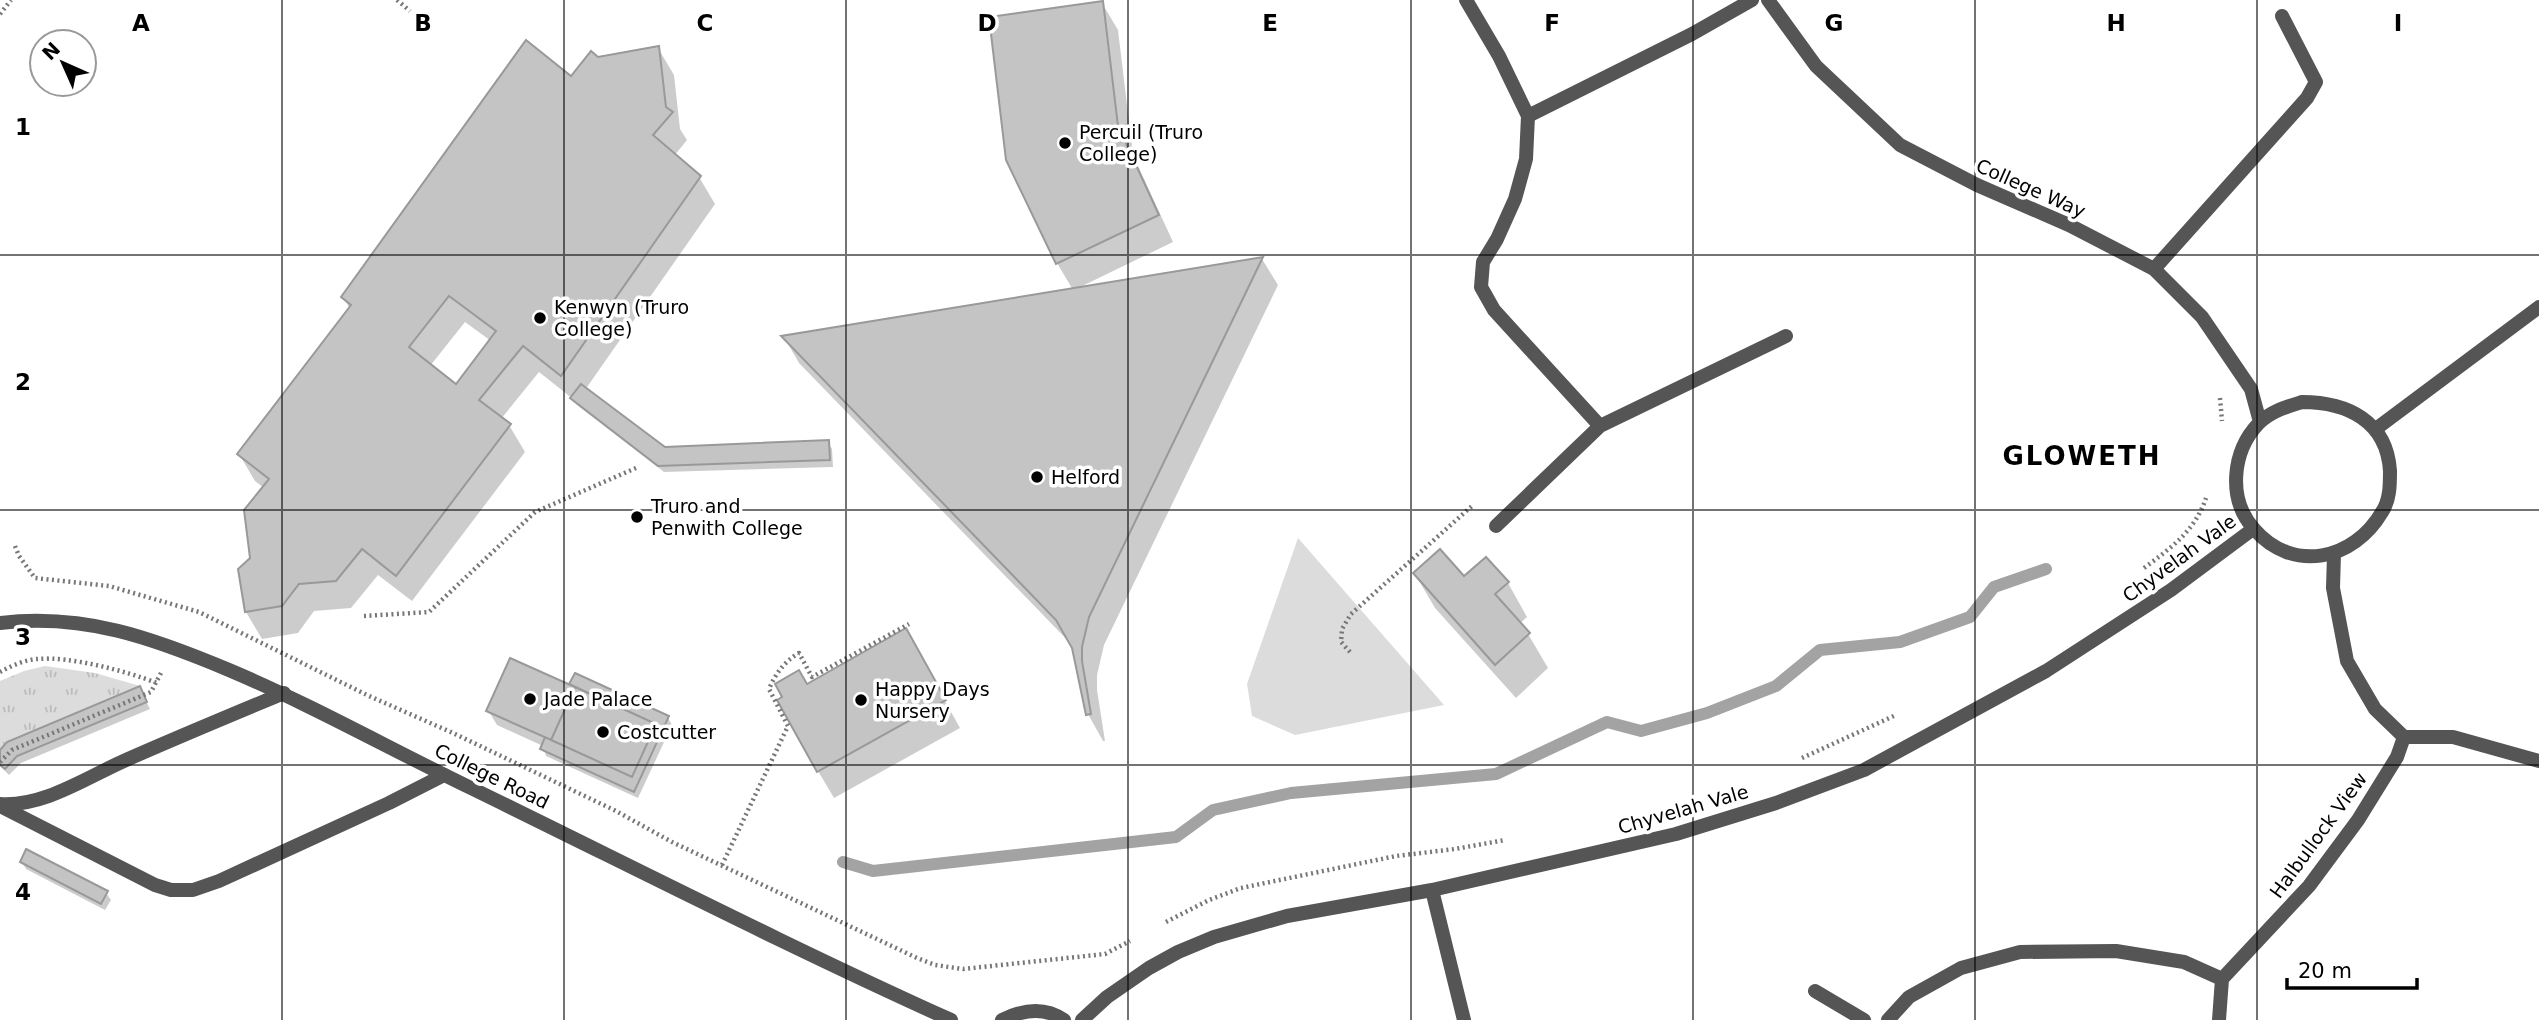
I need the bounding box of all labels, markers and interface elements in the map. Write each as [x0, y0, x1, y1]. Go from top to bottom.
text: A [132, 10, 150, 36]
text: B [414, 10, 432, 36]
text: C [697, 10, 713, 36]
text: D [977, 10, 997, 36]
text: E [1262, 10, 1278, 36]
text: F [1544, 10, 1560, 36]
text: G [1825, 10, 1843, 36]
text: H [2106, 10, 2126, 36]
text: I [2394, 10, 2402, 36]
north arrow [28, 28, 98, 98]
text: N [38, 38, 64, 64]
text: 1 [15, 114, 31, 140]
place label: Percuil (Truro College) [1079, 121, 1203, 165]
marker: Percuil (Truro College) [1057, 135, 1073, 151]
street label: College Way [1973, 154, 2089, 222]
place label: Kenwyn (Truro College) [554, 296, 689, 340]
marker: Kenwyn (Truro College) [532, 310, 548, 326]
text: 2 [15, 369, 31, 395]
district label: GLOWETH [2002, 441, 2162, 471]
place label: Helford [1051, 466, 1120, 488]
marker: Helford [1029, 469, 1045, 485]
place label: Truro and Penwith College [650, 495, 803, 539]
marker: Truro and Penwith College [629, 509, 645, 525]
street label: Chyvelah Vale [2118, 510, 2240, 606]
text: 3 [15, 624, 31, 650]
place label: Happy Days Nursery [875, 678, 990, 722]
place label: Jade Palace [543, 688, 652, 710]
marker: Jade Palace [522, 691, 538, 707]
marker: Happy Days Nursery [853, 692, 869, 708]
place label: Costcutter [617, 721, 716, 743]
marker: Costcutter [595, 724, 611, 740]
street label: College Road [431, 739, 553, 813]
street label: Halbullock View [2265, 768, 2371, 902]
street label: Chyvelah Vale [1615, 780, 1751, 838]
text: 4 [15, 879, 31, 905]
scale bar [2287, 946, 2416, 990]
text: 20 m [2298, 959, 2352, 983]

